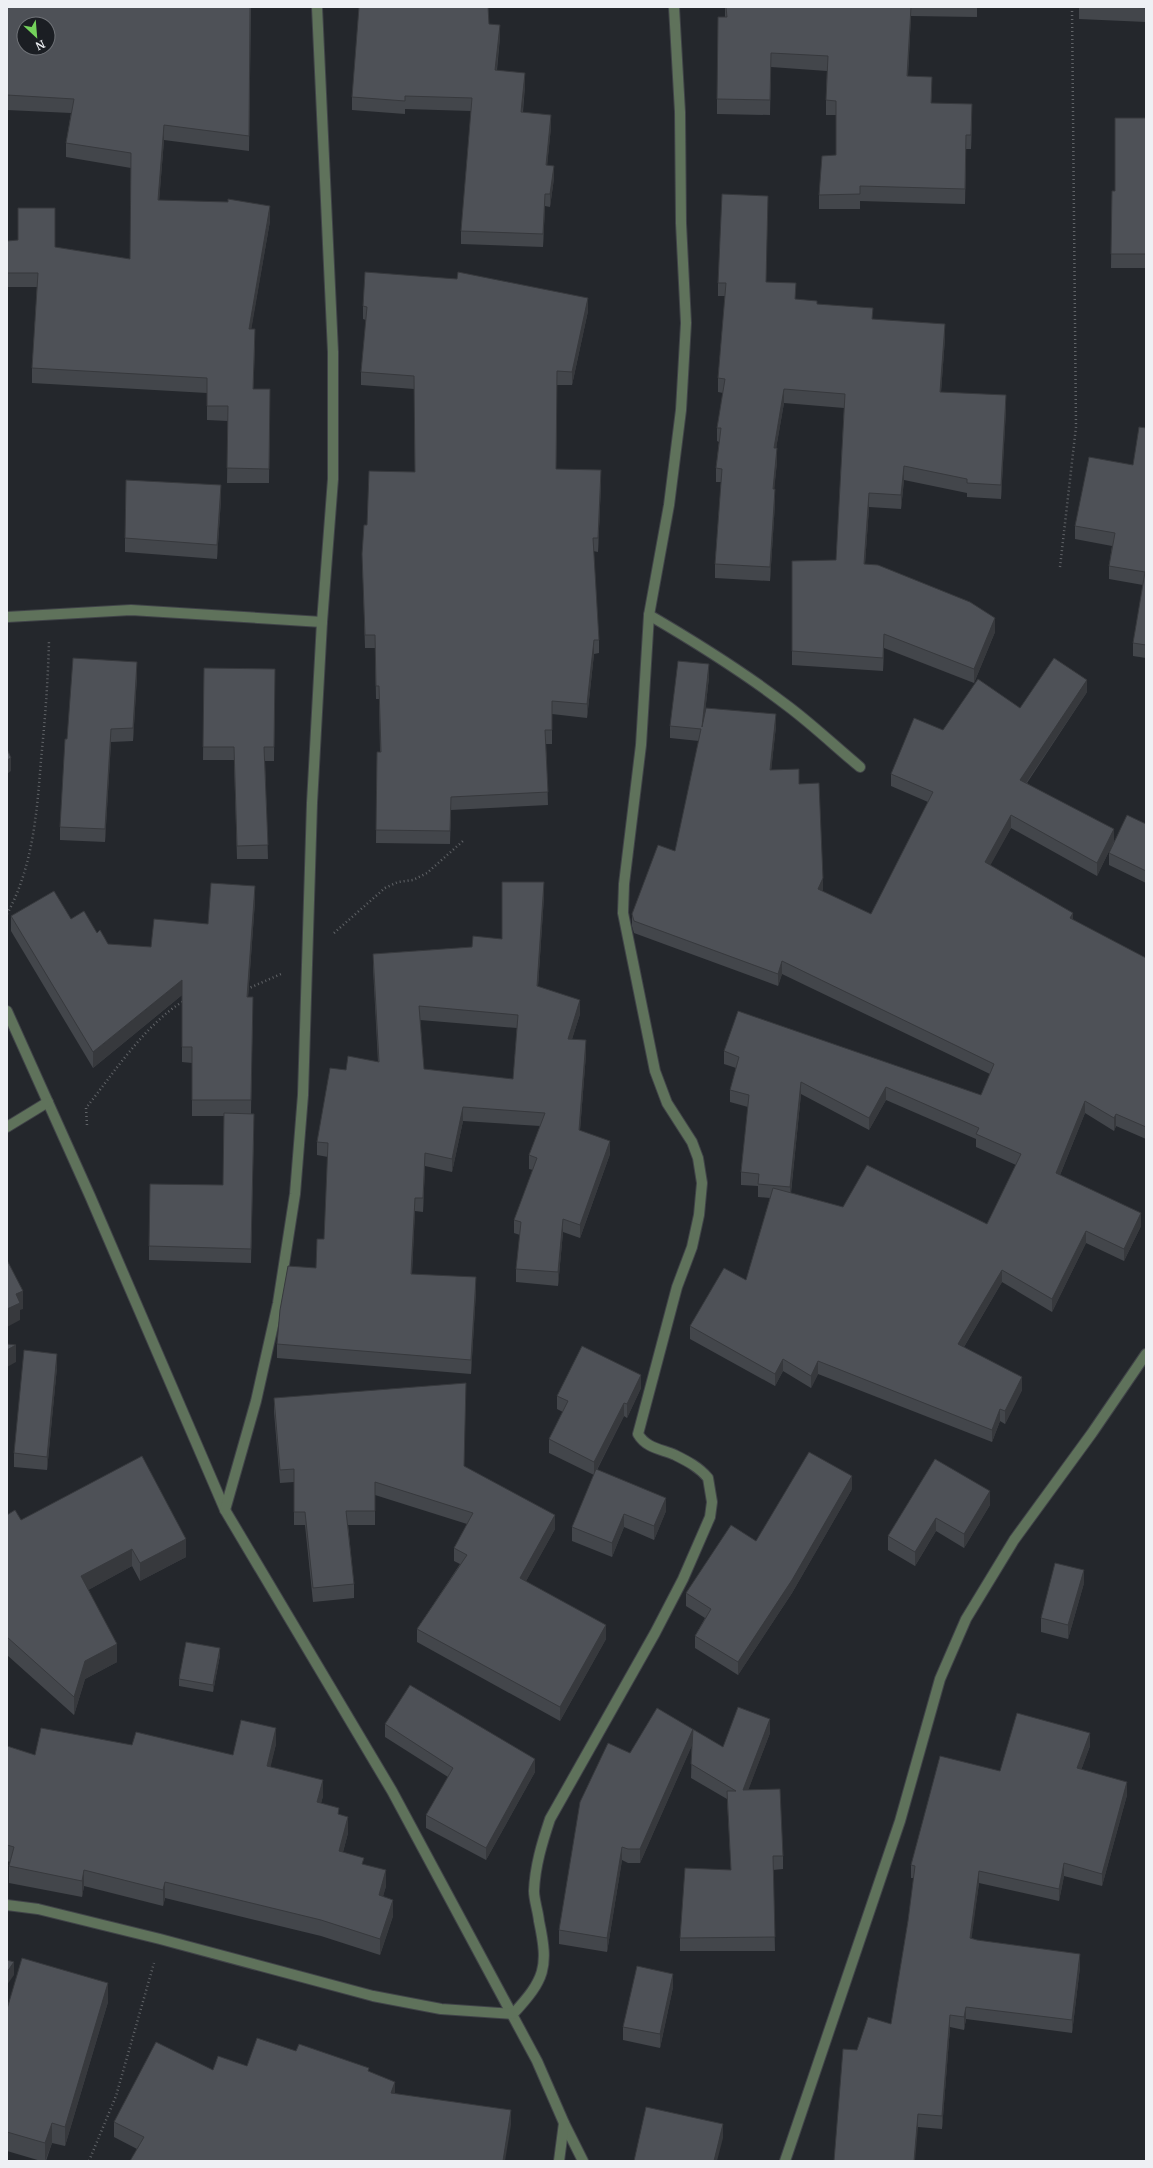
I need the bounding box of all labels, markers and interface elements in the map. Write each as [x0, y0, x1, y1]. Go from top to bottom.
north arrow [16, 16, 56, 56]
text: N [33, 37, 47, 53]

